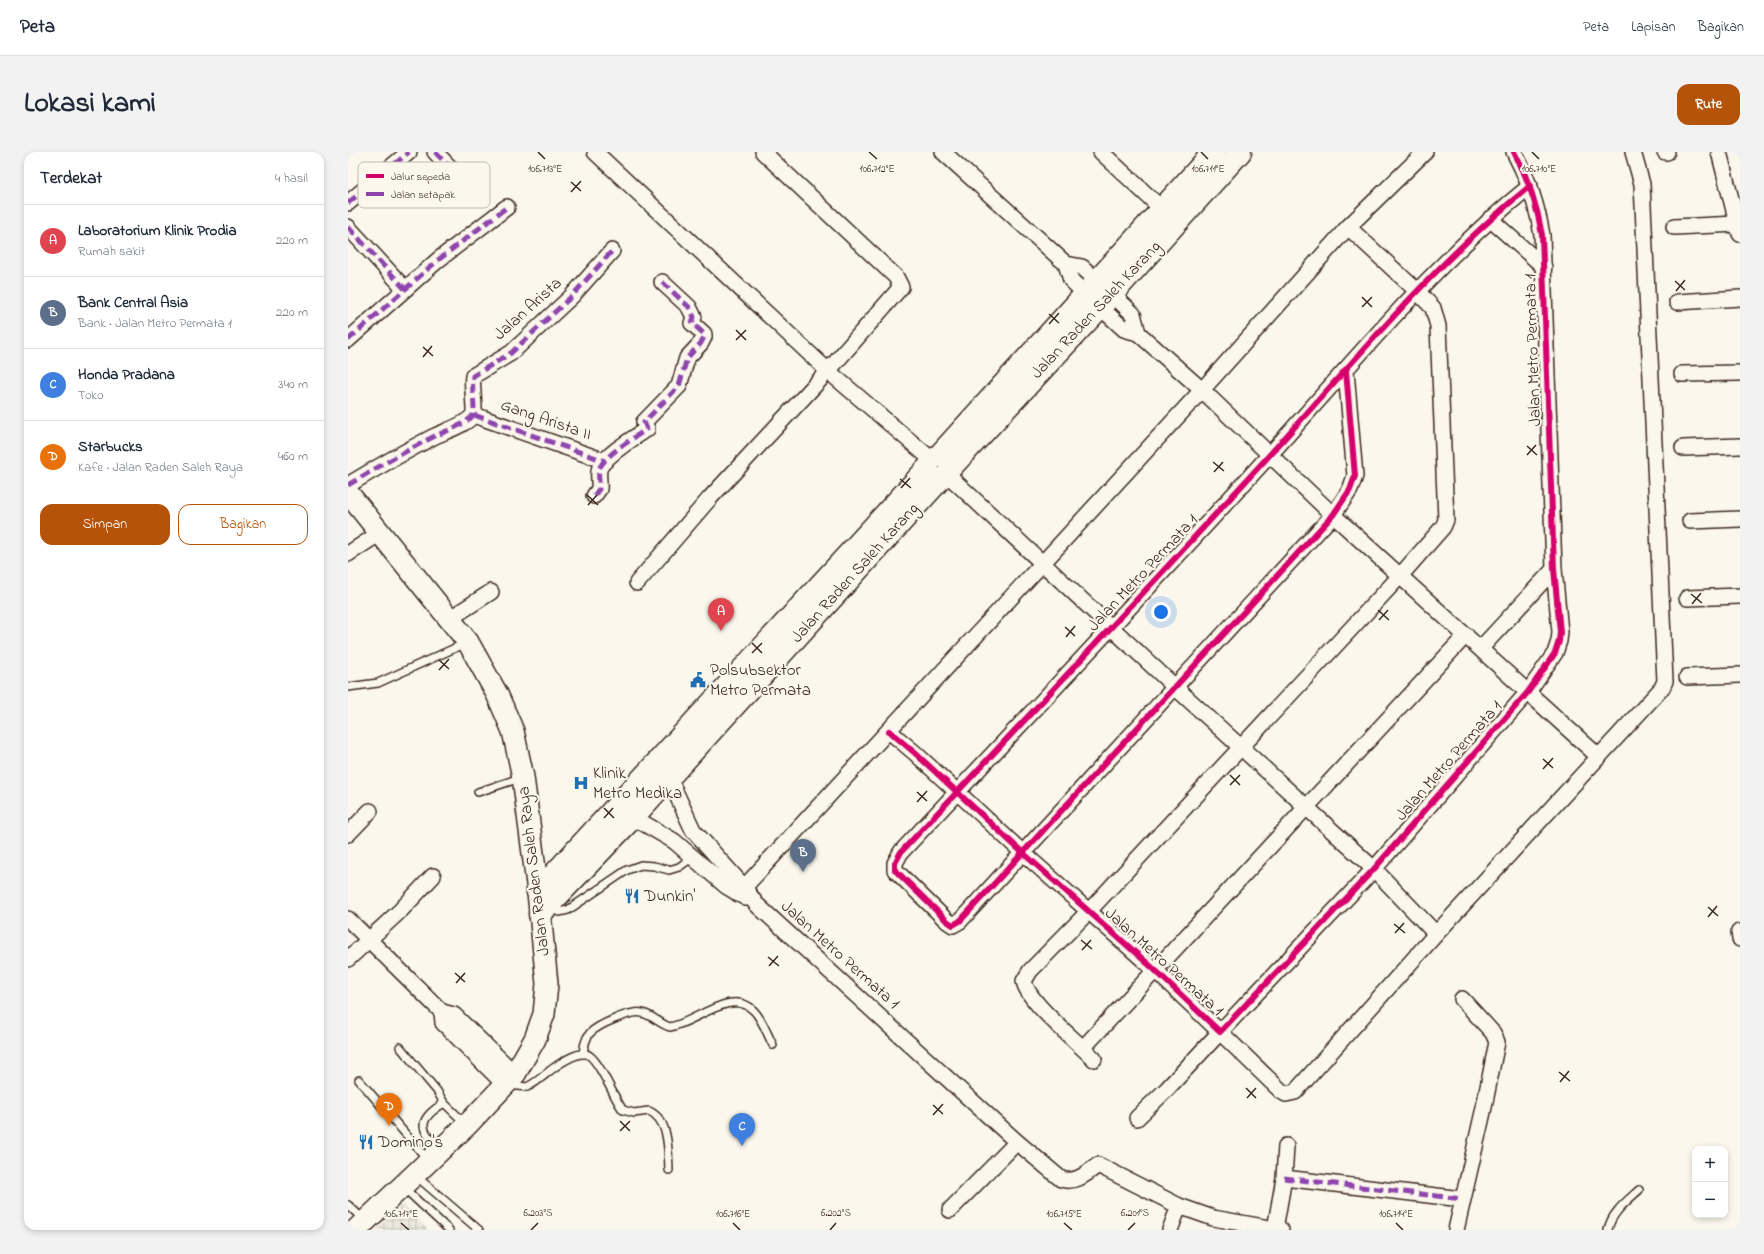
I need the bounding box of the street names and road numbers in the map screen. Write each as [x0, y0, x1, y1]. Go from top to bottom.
street label: Jalan Raden Saleh Karang [1025, 235, 1168, 386]
street label: Jalan Arista [488, 271, 568, 347]
street label: Jalan Metro Permata 1 [1518, 273, 1548, 427]
street label: Gang Arista II [497, 393, 595, 449]
street label: Jalan Raden Saleh Karang [785, 497, 926, 650]
street label: Jalan Metro Permata 1 [1082, 508, 1205, 637]
street label: Jalan Metro Permata 1 [1389, 695, 1509, 827]
street label: Jalan Raden Saleh Raya [511, 785, 558, 957]
street label: Jalan Metro Permata 1 [775, 895, 906, 1016]
street label: Jalan Metro Permata 1 [1099, 902, 1230, 1023]

